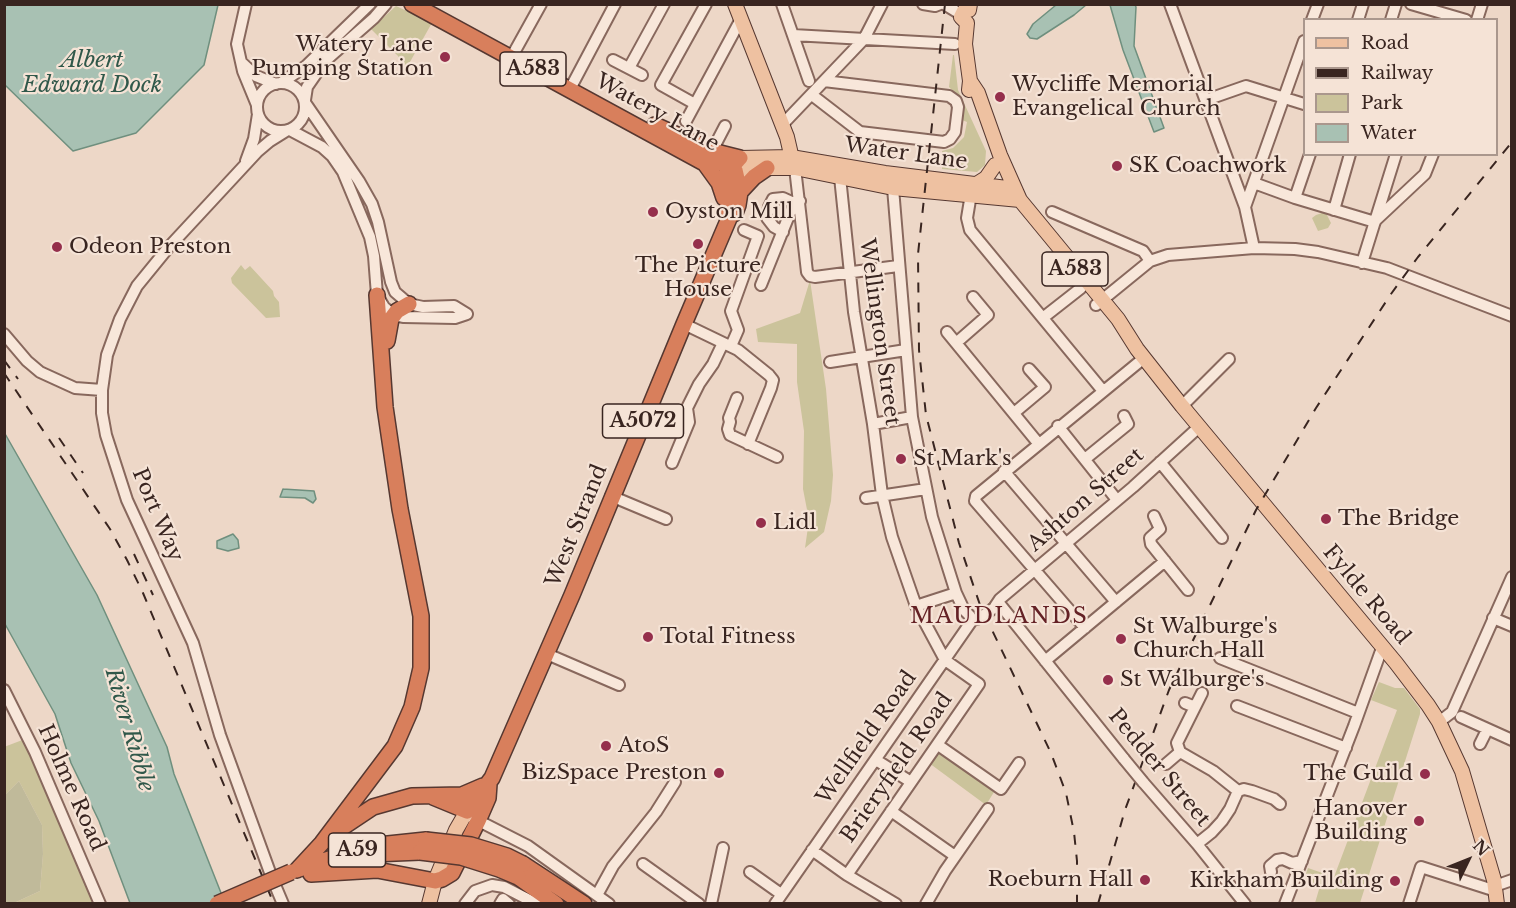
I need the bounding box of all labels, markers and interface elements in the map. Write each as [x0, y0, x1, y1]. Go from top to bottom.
legend [1303, 18, 1498, 156]
place label: Watery Lane Pumping Station [251, 32, 433, 82]
text: Road [1361, 32, 1409, 54]
water label: Albert Edward Dock [22, 48, 162, 100]
marker: Watery Lane Pumping Station [438, 50, 452, 64]
road number: A583 [500, 52, 566, 86]
text: Railway [1361, 62, 1433, 84]
street label: Watery Lane [591, 69, 723, 157]
place label: Wycliffe Memorial Evangelical Church [1012, 72, 1221, 122]
marker: Wycliffe Memorial Evangelical Church [993, 90, 1007, 104]
text: Park [1361, 92, 1403, 114]
text: Water [1361, 122, 1416, 144]
street label: Water Lane [843, 133, 969, 175]
place label: SK Coachwork [1129, 153, 1287, 179]
marker: SK Coachwork [1110, 159, 1124, 173]
place label: Oyston Mill [665, 199, 793, 225]
marker: Oyston Mill [646, 205, 660, 219]
place label: Odeon Preston [69, 234, 231, 260]
marker: The Picture House [691, 237, 705, 251]
street label: Wellington Street [853, 237, 905, 427]
marker: Odeon Preston [50, 240, 64, 254]
road number: A583 [1042, 252, 1108, 286]
place label: The Picture House [635, 253, 761, 303]
road number: A5072 [602, 404, 684, 438]
street label: Ashton Street [1023, 443, 1149, 557]
place label: St Mark's [913, 446, 1011, 472]
marker: St Mark's [894, 452, 908, 466]
street label: West Strand [541, 461, 613, 591]
street label: Port Way [126, 465, 188, 565]
place label: The Bridge [1338, 506, 1459, 532]
place label: Lidl [773, 510, 816, 536]
marker: The Bridge [1319, 512, 1333, 526]
marker: Lidl [754, 516, 768, 530]
street label: Fylde Road [1317, 540, 1415, 650]
district label: MAUDLANDS [910, 604, 1088, 630]
place label: St Walburge's Church Hall [1133, 614, 1278, 664]
place label: Total Fitness [660, 624, 795, 650]
marker: Total Fitness [641, 630, 655, 644]
marker: St Walburge's Church Hall [1114, 632, 1128, 646]
water label: River Ribble [99, 665, 159, 795]
street label: Wellfield Road [812, 666, 922, 810]
place label: St Walburge's [1120, 667, 1265, 693]
marker: St Walburge's [1101, 673, 1115, 687]
street label: Brieryfield Road [836, 688, 958, 848]
street label: Pedder Street [1103, 704, 1215, 832]
street label: Holme Road [32, 721, 110, 855]
place label: AtoS [618, 733, 669, 759]
marker: AtoS [599, 739, 613, 753]
place label: BizSpace Preston [521, 760, 707, 786]
place label: The Guild [1303, 761, 1413, 787]
marker: BizSpace Preston [712, 766, 726, 780]
marker: The Guild [1418, 767, 1432, 781]
place label: Hanover Building [1314, 796, 1407, 846]
marker: Hanover Building [1412, 814, 1426, 828]
north arrow [1438, 830, 1498, 890]
road number: A59 [328, 833, 386, 867]
text: N [1469, 835, 1494, 860]
place label: Roeburn Hall [988, 867, 1133, 893]
place label: Kirkham Building [1189, 868, 1383, 894]
marker: Roeburn Hall [1138, 873, 1152, 887]
marker: Kirkham Building [1388, 874, 1402, 888]

